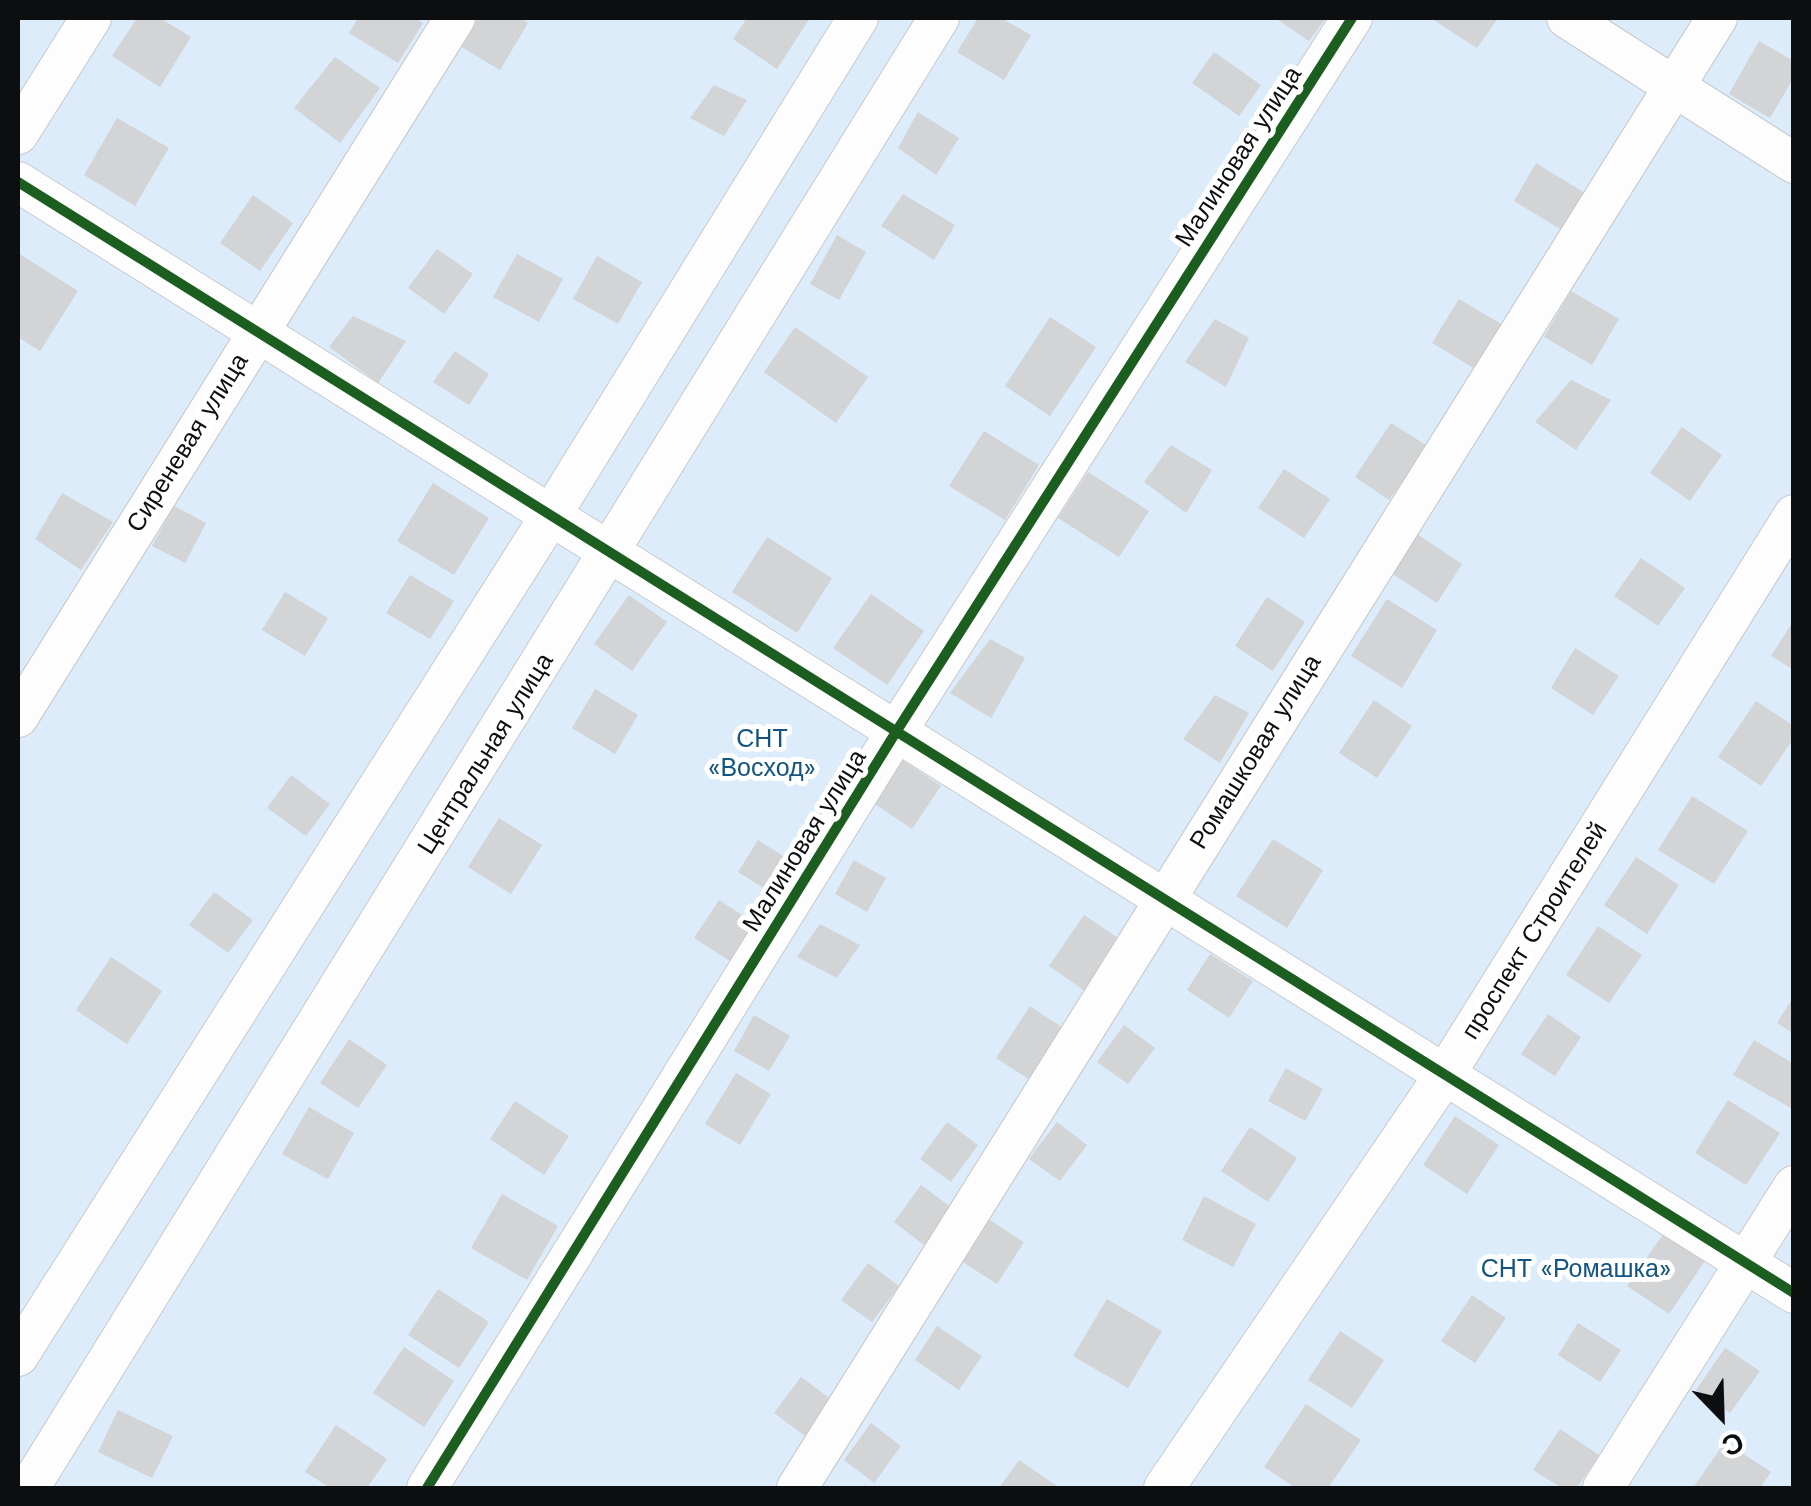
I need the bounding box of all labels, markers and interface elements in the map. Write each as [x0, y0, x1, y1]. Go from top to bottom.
street label: Малиновая улица [1170, 61, 1308, 253]
street label: Сиреневая улица [121, 348, 255, 538]
street label: Центральная улица [412, 648, 560, 860]
street label: Ромашковая улица [1184, 649, 1328, 855]
park label: СНТ «Восход» [708, 725, 816, 784]
street label: Малиновая улица [737, 744, 873, 938]
street label: проспект Строителей [1456, 817, 1614, 1045]
park label: СНТ «Ромашка» [1481, 1255, 1671, 1285]
north arrow [1671, 1366, 1771, 1466]
text: С [1717, 1425, 1749, 1463]

